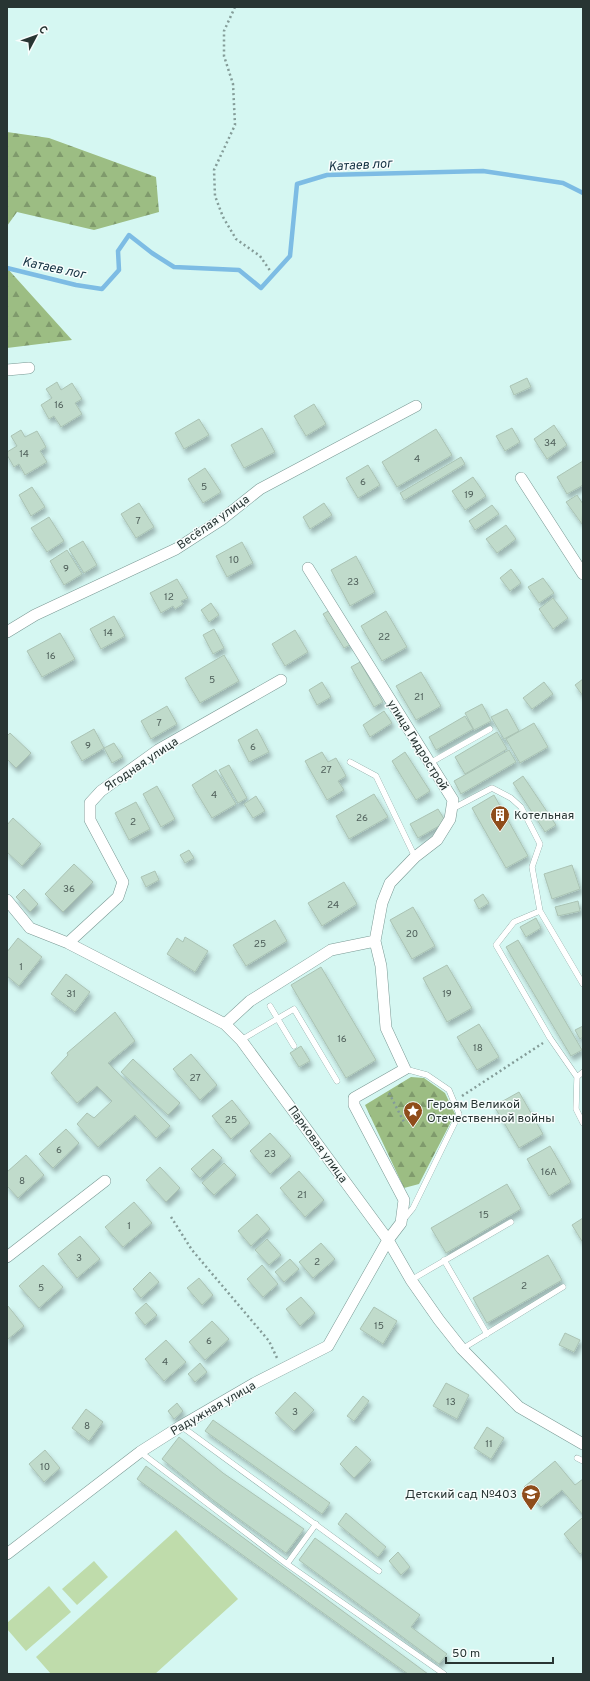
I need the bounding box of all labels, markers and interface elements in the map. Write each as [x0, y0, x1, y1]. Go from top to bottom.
north arrow [16, 16, 56, 56]
text: С [35, 23, 50, 37]
water label: Катаев лог [328, 156, 394, 176]
water label: Катаев лог [21, 255, 88, 284]
house number: 16 [54, 399, 64, 412]
house number: 34 [544, 437, 556, 450]
house number: 14 [19, 448, 29, 461]
house number: 4 [414, 453, 420, 466]
house number: 6 [360, 476, 366, 489]
house number: 5 [201, 481, 207, 494]
house number: 19 [464, 489, 474, 502]
street label: Весёлая улица [174, 492, 253, 554]
house number: 7 [135, 515, 141, 528]
house number: 10 [229, 554, 239, 567]
house number: 9 [63, 563, 69, 576]
house number: 23 [347, 576, 359, 589]
house number: 12 [164, 591, 174, 604]
house number: 14 [103, 627, 113, 640]
house number: 22 [378, 631, 390, 644]
house number: 16 [46, 650, 56, 663]
house number: 5 [209, 674, 215, 687]
house number: 21 [414, 691, 424, 704]
street label: улица Гидрострой [383, 697, 452, 794]
house number: 7 [156, 717, 162, 730]
street label: Ягодная улица [101, 734, 182, 796]
house number: 9 [85, 740, 91, 753]
house number: 6 [250, 741, 256, 754]
house number: 27 [320, 764, 332, 777]
house number: 4 [211, 789, 217, 802]
building icon: Котельная [489, 804, 511, 832]
place label: Котельная [514, 808, 574, 824]
house number: 26 [356, 812, 368, 825]
house number: 2 [130, 816, 136, 829]
house number: 36 [63, 883, 75, 896]
house number: 24 [327, 899, 339, 912]
house number: 20 [406, 928, 418, 941]
house number: 25 [254, 938, 266, 951]
house number: 1 [19, 961, 23, 974]
house number: 31 [66, 988, 76, 1001]
house number: 19 [442, 988, 452, 1001]
house number: 16 [337, 1033, 347, 1046]
house number: 18 [473, 1042, 483, 1055]
house number: 27 [189, 1072, 201, 1085]
place label: Героям Великой Отечественной войны [427, 1097, 554, 1127]
place icon: Героям Великой Отечественной войны [402, 1100, 424, 1128]
street label: Парковая улица [284, 1103, 351, 1186]
house number: 25 [225, 1114, 237, 1127]
house number: 6 [56, 1144, 62, 1157]
house number: 23 [264, 1148, 276, 1161]
house number: 16А [541, 1166, 557, 1179]
house number: 8 [19, 1175, 25, 1188]
house number: 21 [297, 1189, 307, 1202]
house number: 15 [479, 1209, 489, 1222]
house number: 1 [127, 1220, 131, 1233]
house number: 3 [76, 1252, 82, 1265]
house number: 2 [314, 1256, 320, 1269]
house number: 2 [521, 1280, 527, 1293]
house number: 5 [38, 1282, 44, 1295]
house number: 15 [374, 1320, 384, 1333]
house number: 6 [206, 1335, 212, 1348]
house number: 4 [162, 1356, 168, 1369]
street label: Радужная улица [168, 1378, 259, 1440]
house number: 13 [446, 1396, 456, 1409]
house number: 3 [292, 1406, 298, 1419]
house number: 8 [84, 1420, 90, 1433]
house number: 11 [485, 1438, 493, 1451]
house number: 10 [40, 1461, 50, 1474]
school or university icon: Детский сад №403 [520, 1483, 542, 1511]
place label: Детский сад №403 [405, 1487, 517, 1503]
scale bar [446, 1639, 553, 1665]
text: 50 m [452, 1646, 480, 1662]

